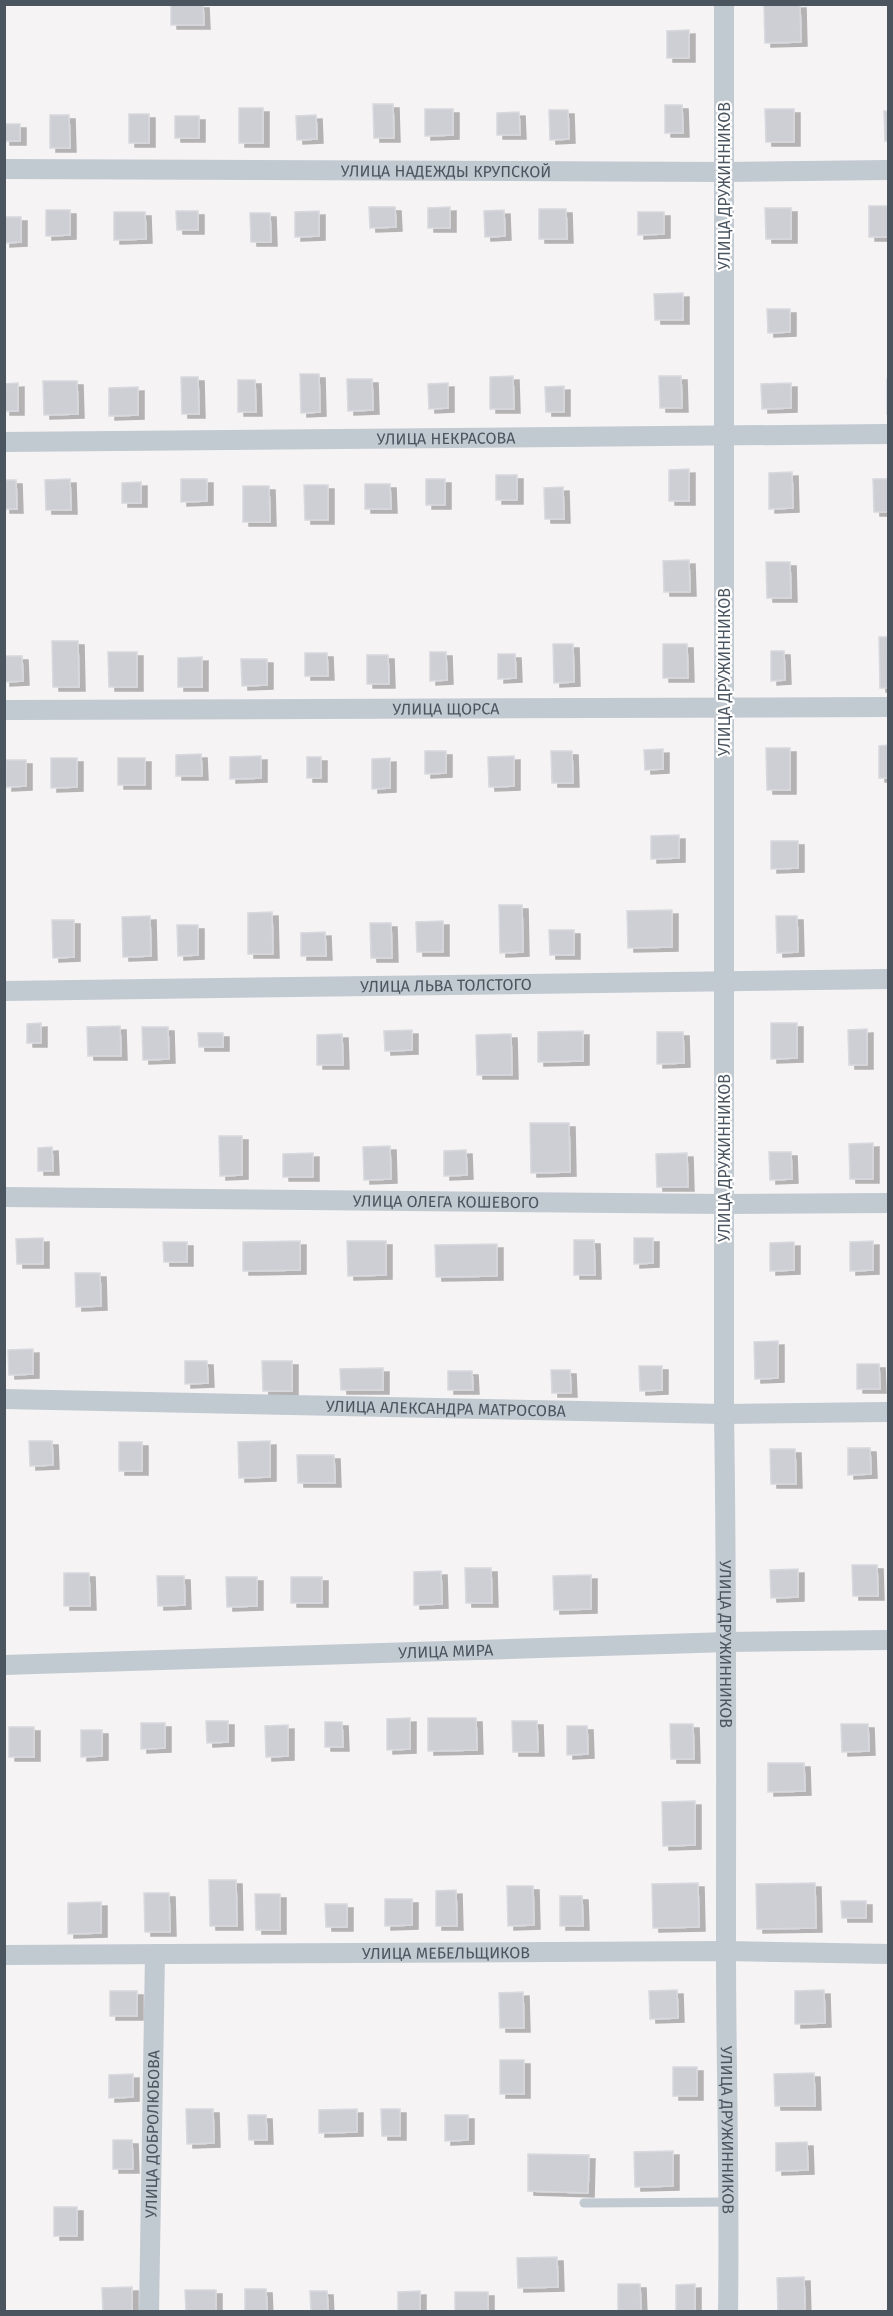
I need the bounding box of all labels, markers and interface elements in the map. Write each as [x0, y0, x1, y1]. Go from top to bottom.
street label: УЛИЦА ДРУЖИННИКОВ [715, 102, 734, 270]
street label: УЛИЦА НАДЕЖДЫ КРУПСКОЙ [341, 161, 551, 181]
street label: УЛИЦА НЕКРАСОВА [377, 428, 516, 448]
street label: УЛИЦА ДРУЖИННИКОВ [715, 588, 734, 756]
street label: УЛИЦА ЩОРСА [392, 699, 500, 718]
street label: УЛИЦА ЛЬВА ТОЛСТОГО [360, 974, 532, 996]
street label: УЛИЦА ДРУЖИННИКОВ [715, 1074, 734, 1242]
street label: УЛИЦА ОЛЕГА КОШЕВОГО [353, 1191, 539, 1212]
street label: УЛИЦА АЛЕКСАНДРА МАТРОСОВА [326, 1396, 567, 1420]
street label: УЛИЦА ДРУЖИННИКОВ [716, 1560, 736, 1728]
street label: УЛИЦА МИРА [398, 1640, 494, 1662]
street label: УЛИЦА МЕБЕЛЬЩИКОВ [362, 1943, 530, 1963]
street label: УЛИЦА ДРУЖИННИКОВ [717, 2046, 738, 2214]
street label: УЛИЦА ДОБРОЛЮБОВА [141, 2049, 163, 2218]

